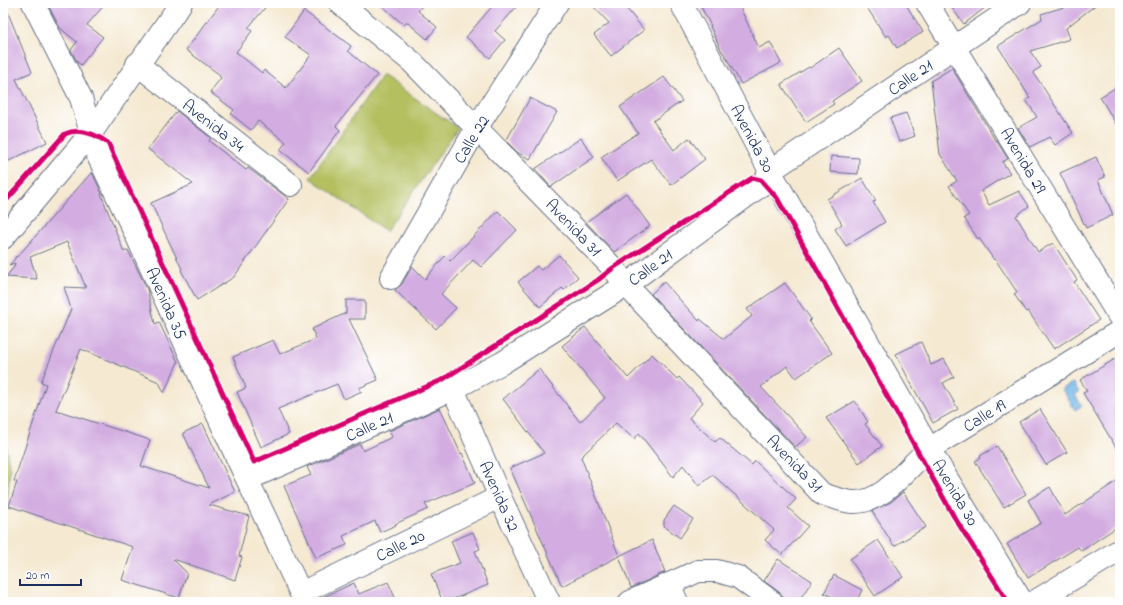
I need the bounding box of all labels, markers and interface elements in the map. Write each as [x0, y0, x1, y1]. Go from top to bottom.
street label: Calle 21 [883, 54, 939, 103]
street label: Avenida 34 [176, 94, 250, 159]
street label: Avenida 30 [723, 100, 780, 177]
street label: Calle 22 [448, 111, 497, 169]
street label: Avenida 29 [993, 123, 1052, 199]
street label: Avenida 31 [539, 193, 607, 263]
street label: Calle 21 [623, 243, 679, 293]
street label: Avenida 35 [139, 264, 193, 344]
street label: Calle 19 [958, 393, 1011, 439]
street label: Calle 21 [342, 406, 398, 449]
street label: Avenida 31 [760, 429, 828, 499]
street label: Avenida 30 [925, 455, 984, 531]
street label: Avenida 32 [472, 457, 525, 536]
street label: Calle 20 [372, 524, 429, 569]
scale bar [20, 561, 81, 587]
text: 20 m [26, 567, 49, 585]

